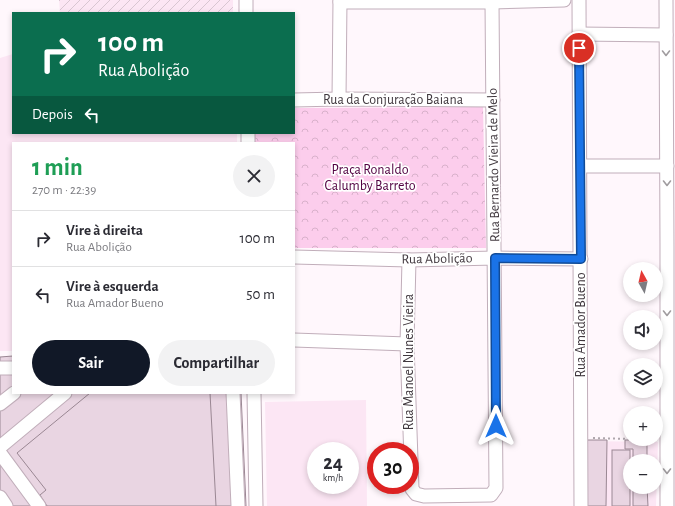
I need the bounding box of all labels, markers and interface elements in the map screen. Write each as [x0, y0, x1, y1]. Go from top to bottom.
icon: right [32, 28, 84, 80]
text: 100 m [98, 29, 164, 57]
pin [562, 31, 596, 65]
icon: arrive [568, 37, 590, 59]
one-way arrow [662, 50, 670, 56]
text: Rua Abolição [98, 62, 189, 80]
street label: Rua Bernardo Vieira de Melo [486, 88, 502, 242]
street label: Rua da Conjuração Baiana [323, 93, 464, 107]
icon: left [81, 104, 103, 126]
text: Depois [32, 107, 73, 122]
button: close [233, 155, 275, 197]
text: 1 min [32, 156, 83, 180]
park label: Praça Ronaldo Calumby Barreto [324, 163, 416, 193]
one-way arrow [663, 180, 671, 186]
text: 270 m · 22:39 [32, 184, 96, 197]
text: Vire à direita [66, 223, 143, 238]
icon: right [32, 228, 54, 250]
text: 100 m [240, 231, 275, 246]
text: Rua Abolição [66, 241, 132, 254]
street label: Rua Abolição [401, 251, 473, 267]
north arrow [623, 262, 663, 302]
map controls [623, 262, 663, 494]
street label: Rua Amador Bueno [574, 272, 588, 378]
text: Vire à esquerda [66, 279, 159, 294]
icon: left [32, 284, 54, 306]
text: 50 m [246, 287, 275, 302]
street label: Rua Manoel Nunes Vieira [402, 293, 416, 430]
text: Rua Amador Bueno [66, 297, 164, 310]
button: sound [623, 310, 663, 350]
one-way arrow [663, 310, 671, 316]
button: Sair [32, 340, 150, 386]
button: Compartilhar [158, 340, 275, 386]
button: layers [623, 358, 663, 398]
position arrow [475, 405, 517, 447]
button: + [623, 406, 663, 446]
speed limit sign: 30 [367, 442, 419, 494]
text: 24 [323, 453, 343, 473]
button: − [623, 454, 663, 494]
one-way arrow [663, 468, 671, 474]
text: km/h [323, 473, 343, 483]

